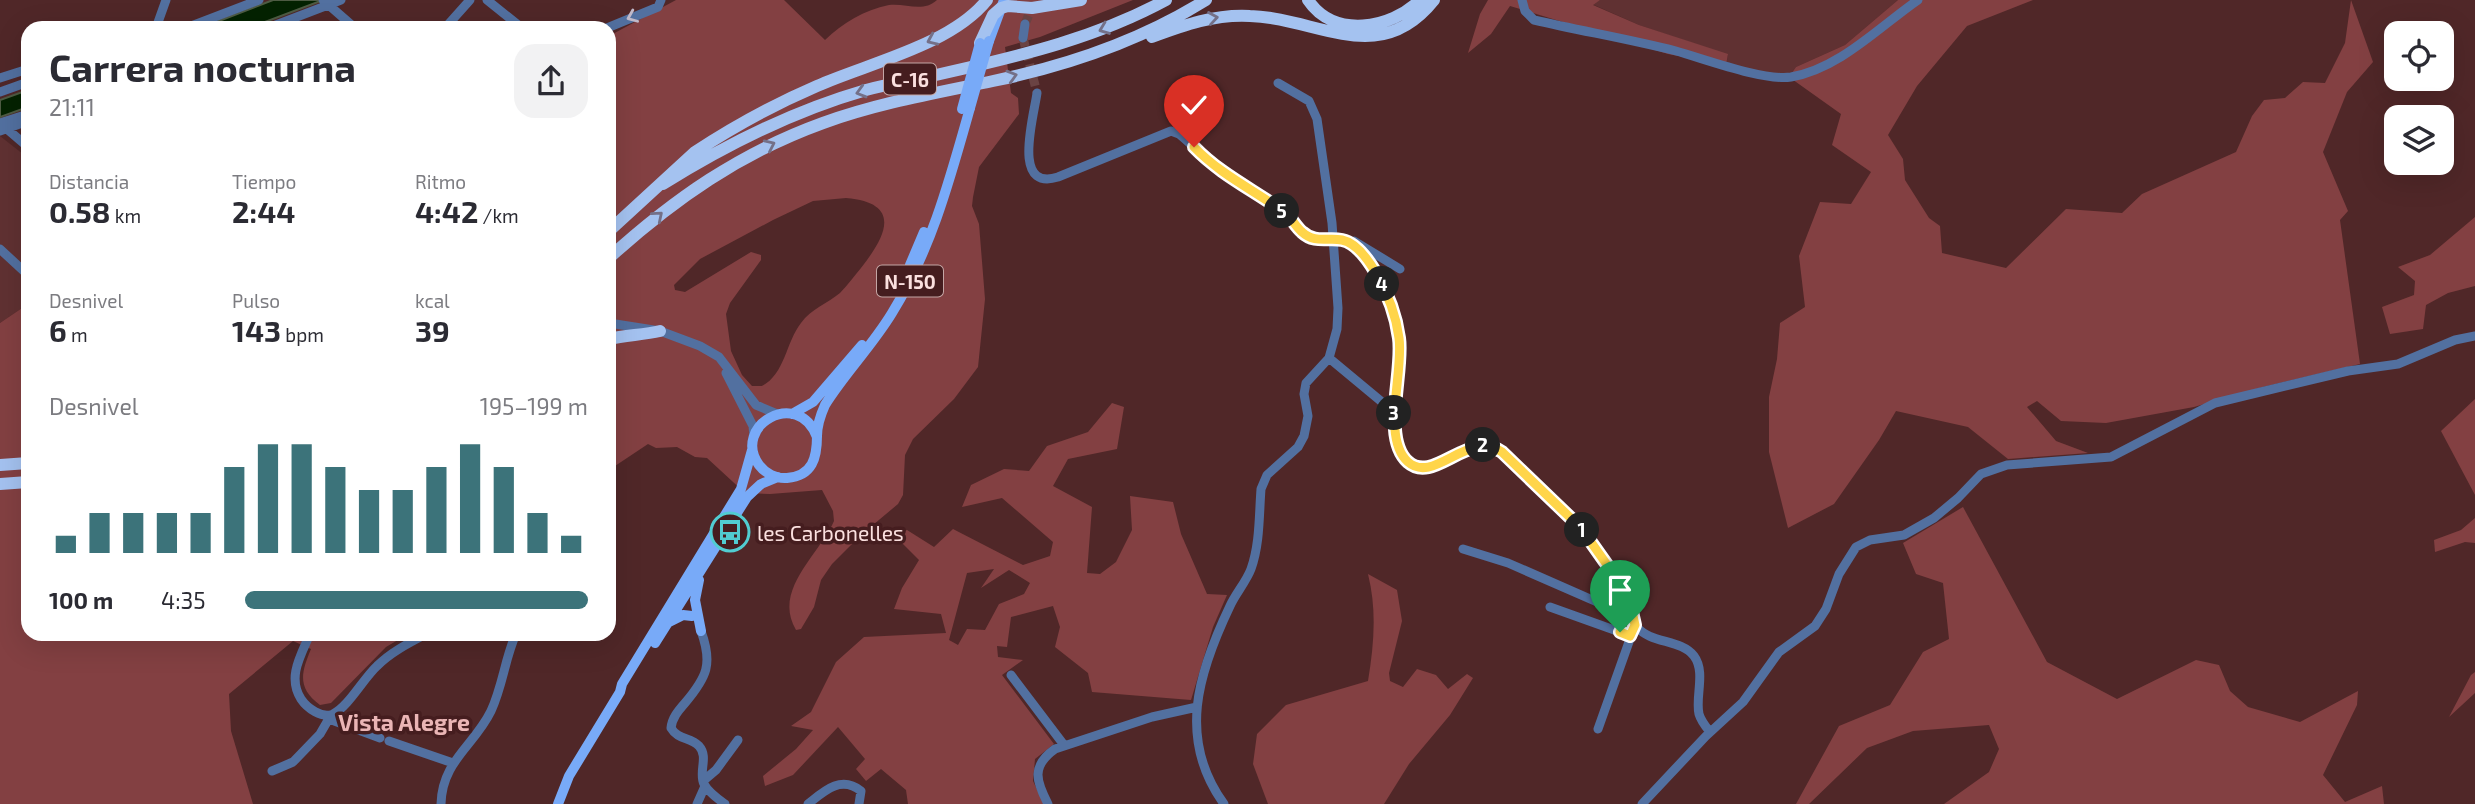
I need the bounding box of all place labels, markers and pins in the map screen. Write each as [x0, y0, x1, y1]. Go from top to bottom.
pin [1164, 75, 1224, 147]
pin: 5 [1264, 194, 1300, 228]
pin: 4 [1364, 266, 1400, 302]
pin: 3 [1376, 396, 1412, 430]
pin: 2 [1466, 428, 1500, 462]
bus stop icon: les Carbonelles [709, 511, 751, 553]
pin: 1 [1564, 512, 1600, 548]
place label: les Carbonelles [757, 520, 904, 545]
pin [1590, 560, 1650, 632]

